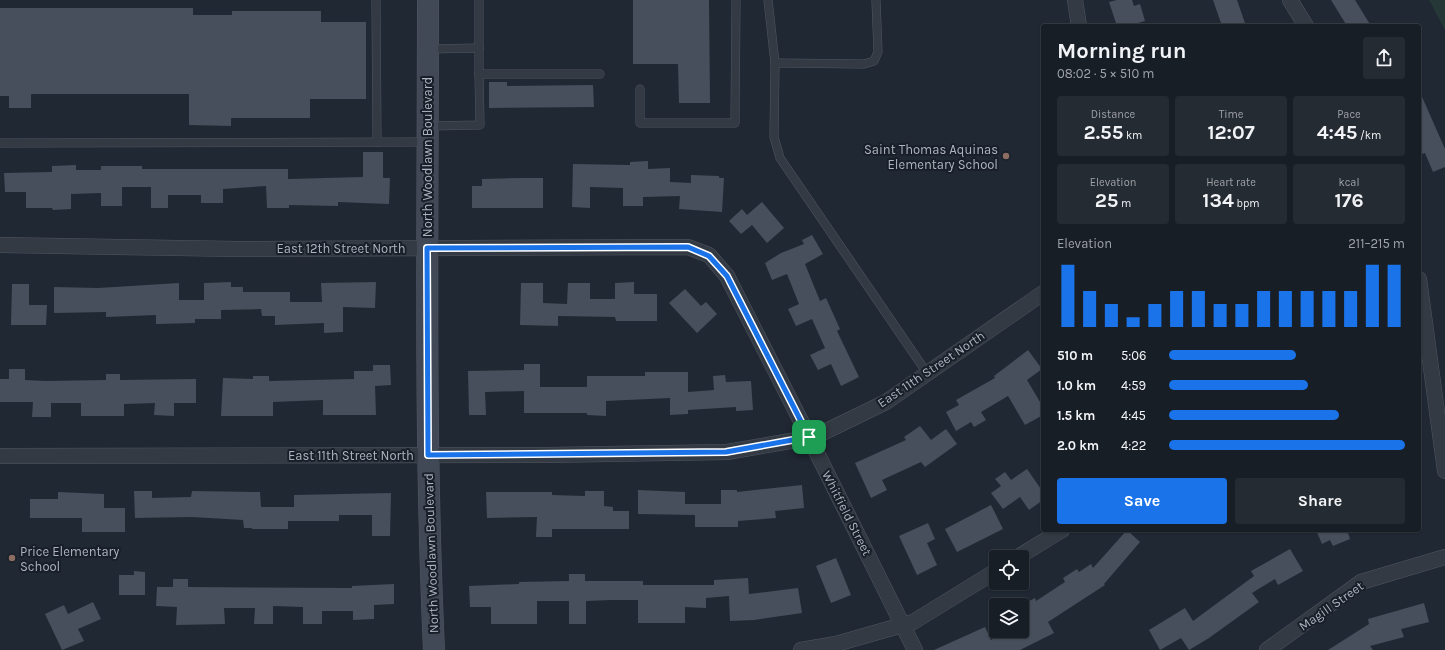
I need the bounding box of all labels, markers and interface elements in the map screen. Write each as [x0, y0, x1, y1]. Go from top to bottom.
button: share [1363, 37, 1405, 79]
text: Morning run [1057, 38, 1186, 64]
text: 08:02 · 5 × 510 m [1057, 66, 1154, 81]
street label: North Woodlawn Boulevard [420, 77, 435, 237]
text: Distance [1091, 108, 1135, 121]
text: Time [1219, 108, 1243, 121]
text: Pace [1337, 108, 1361, 121]
text: 2.55 [1084, 121, 1123, 144]
text: 12:07 [1207, 121, 1255, 144]
text: 4:45 [1317, 121, 1357, 144]
text: km [1123, 129, 1142, 142]
text: /km [1357, 129, 1381, 142]
place label: Saint Thomas Aquinas Elementary School [864, 142, 998, 172]
marker: Saint Thomas Aquinas Elementary School [1001, 151, 1011, 161]
text: Elevation [1090, 176, 1136, 189]
text: Heart rate [1206, 176, 1256, 189]
text: kcal [1338, 176, 1360, 189]
text: 25 [1095, 189, 1118, 212]
text: 134 [1202, 189, 1234, 212]
text: 176 [1334, 189, 1364, 212]
text: m [1118, 197, 1131, 210]
text: bpm [1234, 197, 1260, 210]
text: Elevation [1057, 236, 1112, 251]
text: 211–215 m [1348, 236, 1405, 251]
street label: East 12th Street North [276, 241, 406, 256]
street label: East 11th Street North [875, 328, 987, 410]
text: 510 m [1057, 348, 1093, 363]
text: 5:06 [1121, 348, 1147, 363]
text: 1.0 km [1057, 378, 1096, 393]
text: 4:59 [1121, 378, 1146, 393]
text: 1.5 km [1057, 408, 1095, 423]
text: 4:45 [1121, 408, 1146, 423]
pin [792, 420, 826, 454]
icon: arrive [798, 426, 820, 448]
text: 2.0 km [1057, 438, 1099, 453]
text: 4:22 [1121, 438, 1146, 453]
street label: East 11th Street North [288, 448, 414, 463]
street label: Whitfield Street [819, 468, 875, 558]
street label: North Woodlawn Boulevard [421, 473, 441, 633]
button: Save [1057, 478, 1227, 524]
button: Share [1235, 478, 1405, 524]
place label: Price Elementary School [20, 544, 119, 574]
map controls [989, 550, 1029, 638]
button: locate [989, 550, 1029, 590]
marker: Price Elementary School [7, 553, 17, 563]
street label: Magill Street [1296, 578, 1366, 634]
button: layers [989, 598, 1029, 638]

